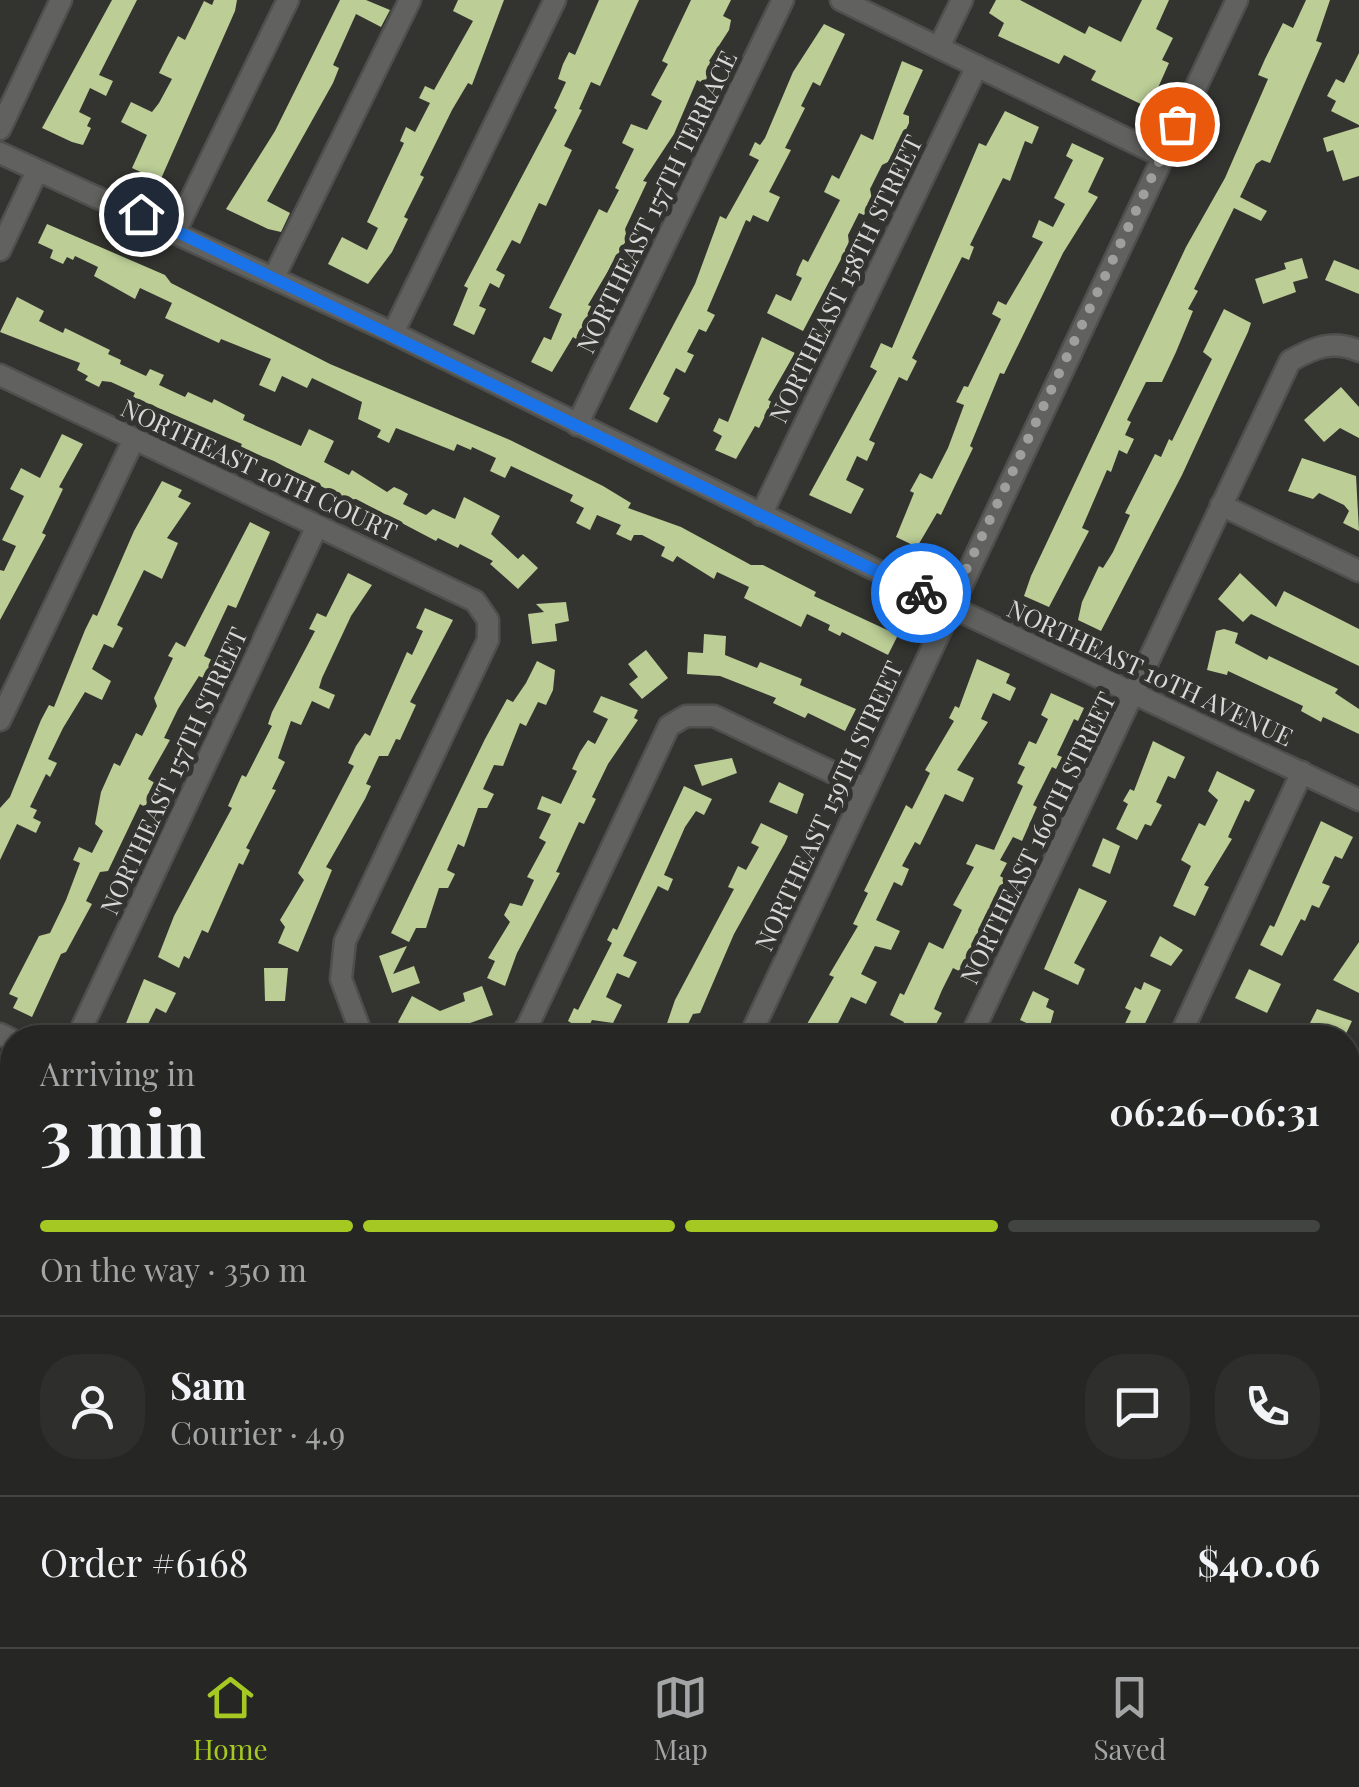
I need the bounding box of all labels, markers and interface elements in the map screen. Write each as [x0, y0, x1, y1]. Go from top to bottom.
street label: NORTHEAST 157TH TERRACE [568, 45, 743, 358]
pin [1135, 82, 1220, 167]
icon: bag [1150, 97, 1205, 152]
street label: NORTHEAST 158TH STREET [761, 129, 929, 428]
pin [99, 172, 184, 257]
icon: home [114, 187, 169, 242]
street label: NORTHEAST 10TH COURT [116, 390, 403, 547]
courier [871, 543, 971, 643]
icon: bike [894, 566, 949, 621]
street label: NORTHEAST 10TH AVENUE [1003, 591, 1299, 752]
street label: NORTHEAST 157TH STREET [91, 621, 254, 919]
street label: NORTHEAST 159TH STREET [746, 655, 909, 955]
street label: NORTHEAST 160TH STREET [951, 686, 1122, 989]
text: Arriving in [40, 1051, 195, 1094]
text: 06:26–06:31 [1109, 1085, 1320, 1136]
text: 3 min [40, 1088, 206, 1174]
text: On the way · 350 m [40, 1247, 307, 1290]
button: person [40, 1354, 145, 1459]
button: chat [1085, 1354, 1190, 1459]
button: phone [1215, 1354, 1320, 1459]
text: Sam [170, 1359, 246, 1410]
text: Courier · 4.9 [170, 1410, 345, 1453]
text: Order #6168 [40, 1536, 249, 1587]
text: $40.06 [1198, 1536, 1320, 1587]
tab: Home [193, 1670, 268, 1767]
tab: Map [653, 1670, 708, 1767]
tab: Saved [1093, 1670, 1166, 1767]

